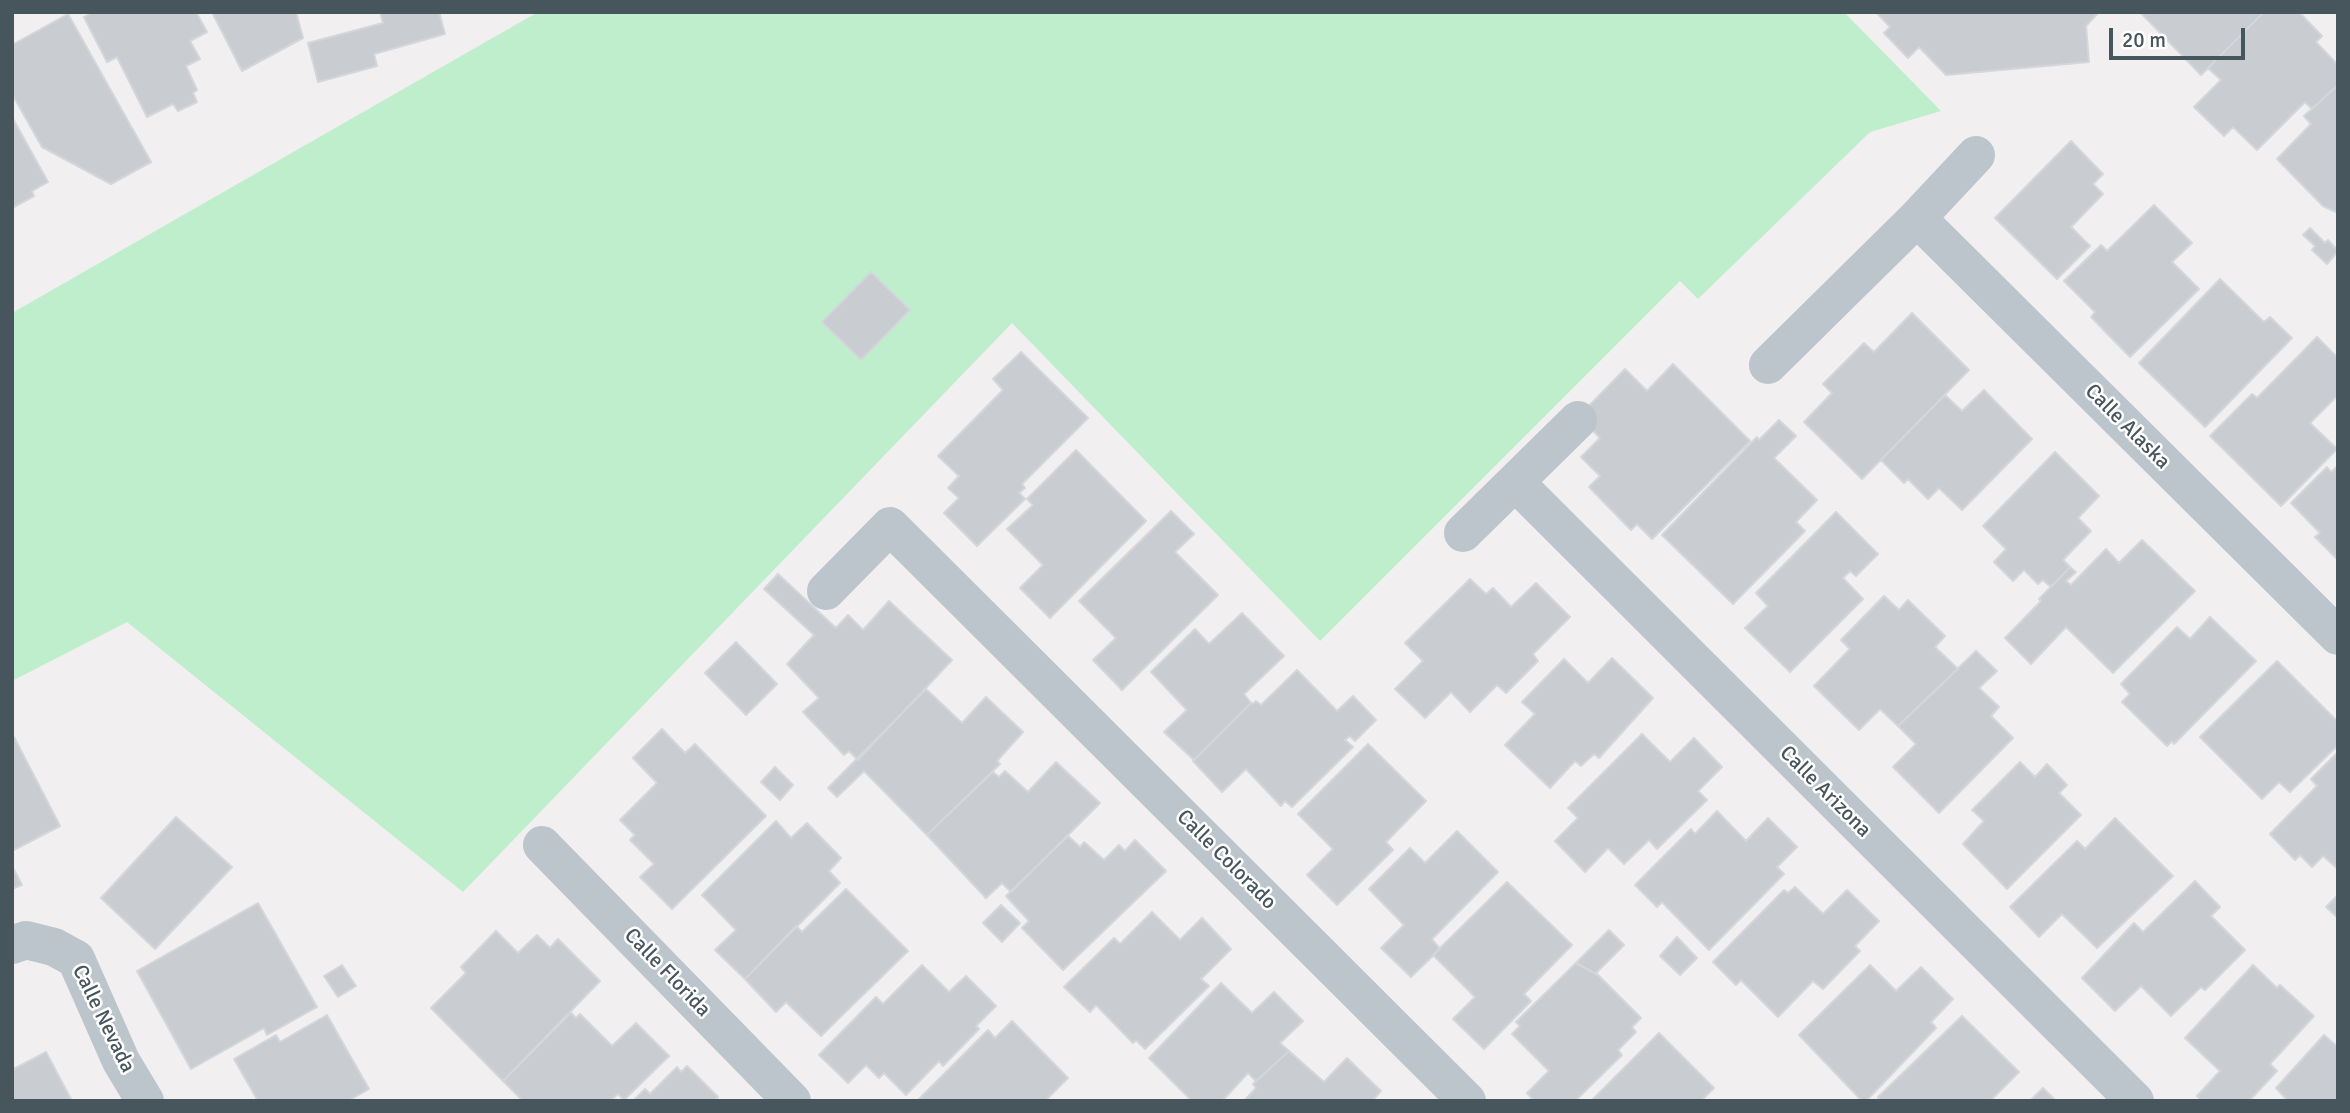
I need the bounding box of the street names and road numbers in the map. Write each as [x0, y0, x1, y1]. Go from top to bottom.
street label: Calle Alaska [2079, 379, 2175, 475]
street label: Calle Arizona [1774, 741, 1876, 843]
street label: Calle Colorado [1171, 805, 1281, 915]
street label: Calle Florida [618, 923, 716, 1023]
street label: Calle Nevada [66, 961, 140, 1077]

